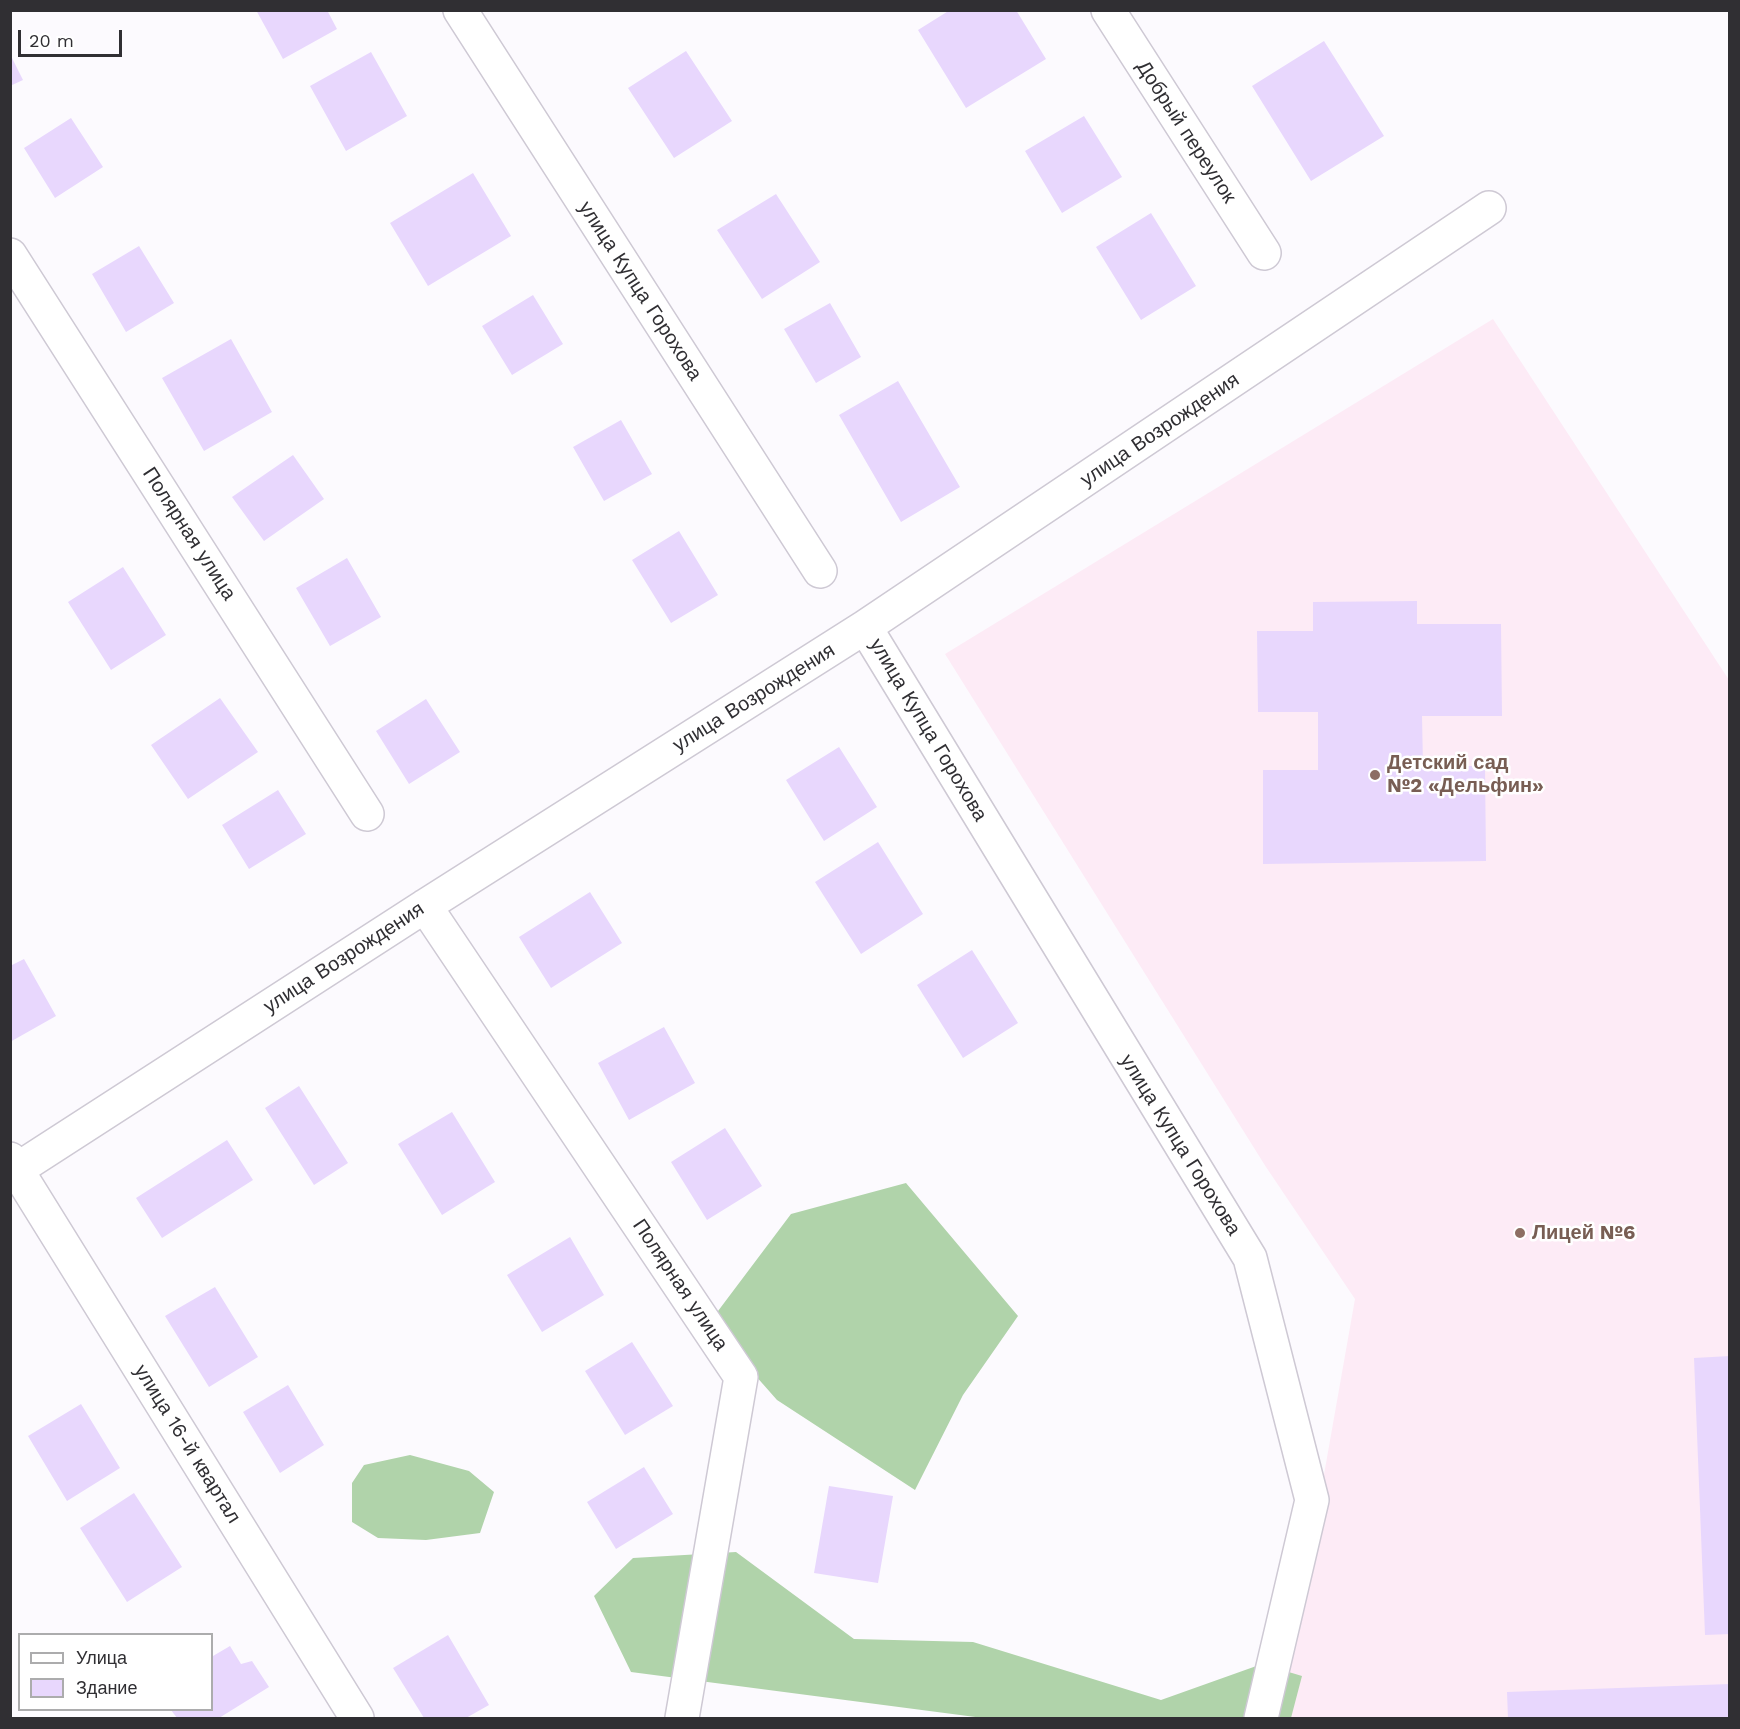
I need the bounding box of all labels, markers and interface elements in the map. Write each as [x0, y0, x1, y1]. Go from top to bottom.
scale bar [21, 18, 124, 56]
text: 20 m [29, 30, 74, 51]
street label: Добрый переулок [1131, 56, 1241, 208]
street label: улица Купца Горохова [573, 197, 707, 385]
street label: улица Возрождения [1076, 368, 1244, 492]
street label: Полярная улица [137, 463, 241, 605]
street label: улица Купца Горохова [864, 634, 992, 826]
street label: улица Возрождения [669, 638, 839, 758]
place label: Детский сад №2 «Дельфин» [1387, 751, 1544, 798]
marker: Детский сад №2 «Дельфин» [1368, 768, 1382, 782]
street label: улица Возрождения [259, 897, 429, 1019]
street label: улица Купца Горохова [1115, 1050, 1245, 1240]
street label: Полярная улица [627, 1215, 733, 1355]
place label: Лицей №6 [1532, 1221, 1635, 1245]
marker: Лицей №6 [1513, 1226, 1527, 1240]
street label: улица 16-й квартал [128, 1360, 246, 1528]
legend [18, 1633, 213, 1711]
text: Улица [76, 1647, 127, 1668]
text: Здание [76, 1677, 137, 1698]

